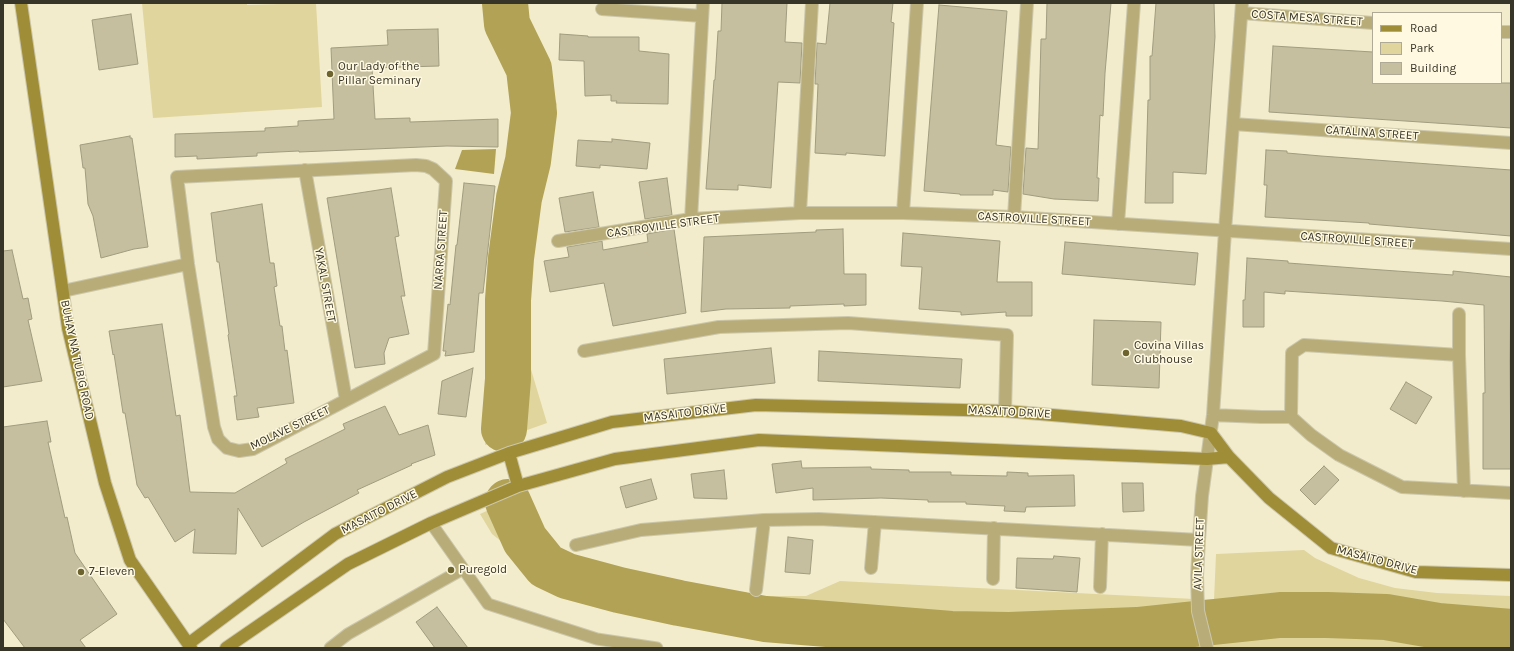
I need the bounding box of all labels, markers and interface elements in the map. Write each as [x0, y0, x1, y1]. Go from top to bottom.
street label: COSTA MESA STREET [1251, 7, 1363, 29]
legend [1372, 12, 1502, 84]
text: Road [1410, 21, 1438, 35]
text: Park [1410, 41, 1434, 55]
place label: Our Lady of the Pillar Seminary [338, 60, 421, 88]
text: Building [1410, 61, 1456, 75]
marker: Our Lady of the Pillar Seminary [325, 69, 335, 79]
street label: CATALINA STREET [1325, 123, 1419, 143]
street label: CASTROVILLE STREET [977, 209, 1091, 229]
street label: NARRA STREET [431, 210, 451, 290]
street label: CASTROVILLE STREET [606, 211, 720, 241]
street label: CASTROVILLE STREET [1300, 229, 1414, 251]
street label: YAKAL STREET [311, 247, 339, 323]
street label: BUHAY NA TUBIG ROAD [57, 299, 97, 421]
place label: Covina Villas Clubhouse [1134, 339, 1204, 367]
marker: Covina Villas Clubhouse [1121, 348, 1131, 358]
street label: MASAITO DRIVE [643, 401, 727, 425]
street label: MOLAVE STREET [248, 403, 332, 453]
street label: MASAITO DRIVE [967, 403, 1051, 421]
street label: MASAITO DRIVE [339, 487, 419, 537]
street label: AVILA STREET [1191, 518, 1207, 590]
street label: MASAITO DRIVE [1335, 542, 1419, 578]
place label: Puregold [459, 563, 507, 577]
place label: 7-Eleven [89, 565, 135, 579]
marker: Puregold [446, 565, 456, 575]
marker: 7-Eleven [76, 567, 86, 577]

